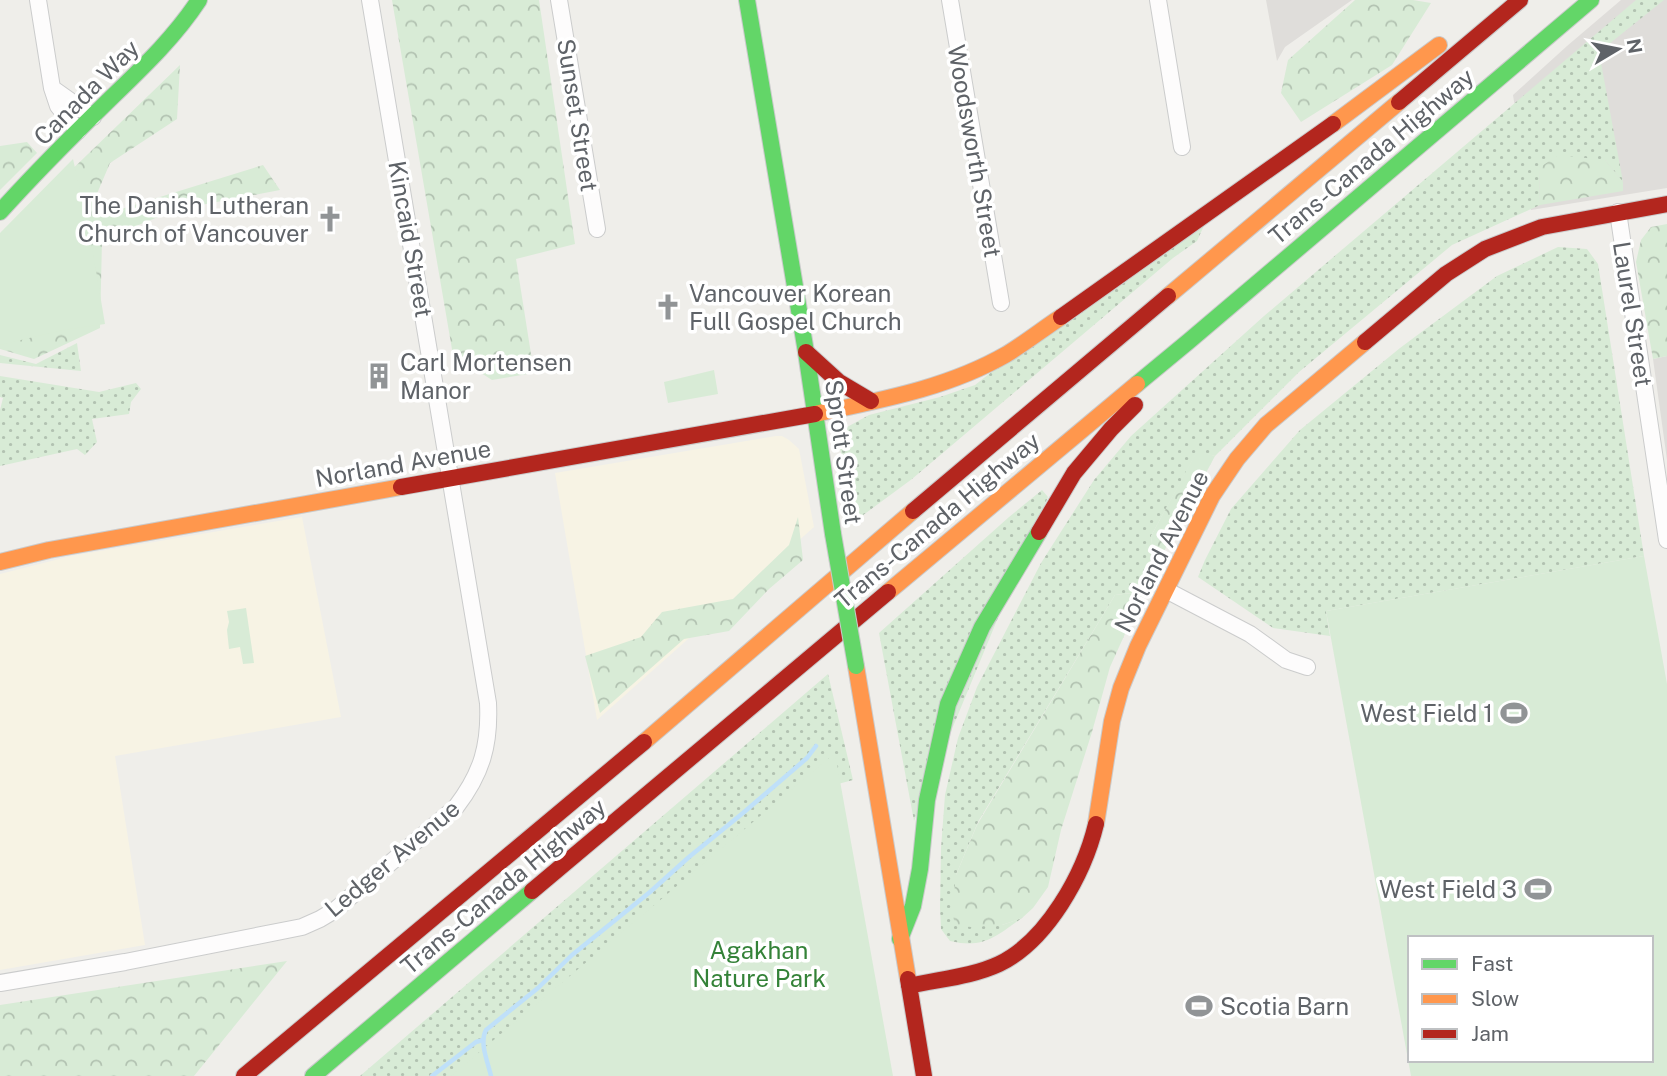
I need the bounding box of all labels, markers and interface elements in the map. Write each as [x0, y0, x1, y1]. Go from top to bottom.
north arrow [1583, 14, 1653, 84]
street label: Canada Way [28, 34, 144, 150]
street label: Sunset Street [552, 37, 604, 193]
text: N [1623, 37, 1647, 55]
street label: Woodsworth Street [942, 42, 1008, 260]
street label: Trans-Canada Highway [1263, 62, 1479, 250]
street label: Kincaid Street [383, 158, 439, 320]
place label: The Danish Lutheran Church of Vancouver [78, 191, 309, 247]
church icon: The Danish Lutheran Church of Vancouver [315, 204, 345, 234]
street label: Laurel Street [1608, 239, 1658, 389]
place label: Vancouver Korean Full Gospel Church [689, 279, 902, 335]
church icon: Vancouver Korean Full Gospel Church [653, 292, 683, 322]
place label: Carl Mortensen Manor [400, 348, 572, 404]
building icon: Carl Mortensen Manor [364, 361, 394, 391]
street label: Sprott Street [820, 378, 868, 526]
street label: Trans-Canada Highway [829, 426, 1045, 614]
street label: Norland Avenue [313, 434, 493, 492]
street label: Norland Avenue [1108, 465, 1214, 637]
sports icon: West Field 1 [1499, 698, 1529, 728]
place label: West Field 1 [1360, 699, 1493, 727]
street label: Trans-Canada Highway [395, 792, 611, 980]
street label: Ledger Avenue [319, 794, 465, 922]
sports icon: West Field 3 [1523, 874, 1553, 904]
place label: West Field 3 [1379, 875, 1517, 903]
park label: Agakhan Nature Park [692, 936, 826, 992]
legend [1408, 936, 1653, 1062]
text: Fast [1471, 951, 1513, 976]
text: Slow [1471, 986, 1519, 1011]
sports icon: Scotia Barn [1184, 991, 1214, 1021]
place label: Scotia Barn [1220, 992, 1349, 1020]
text: Jam [1471, 1021, 1509, 1046]

